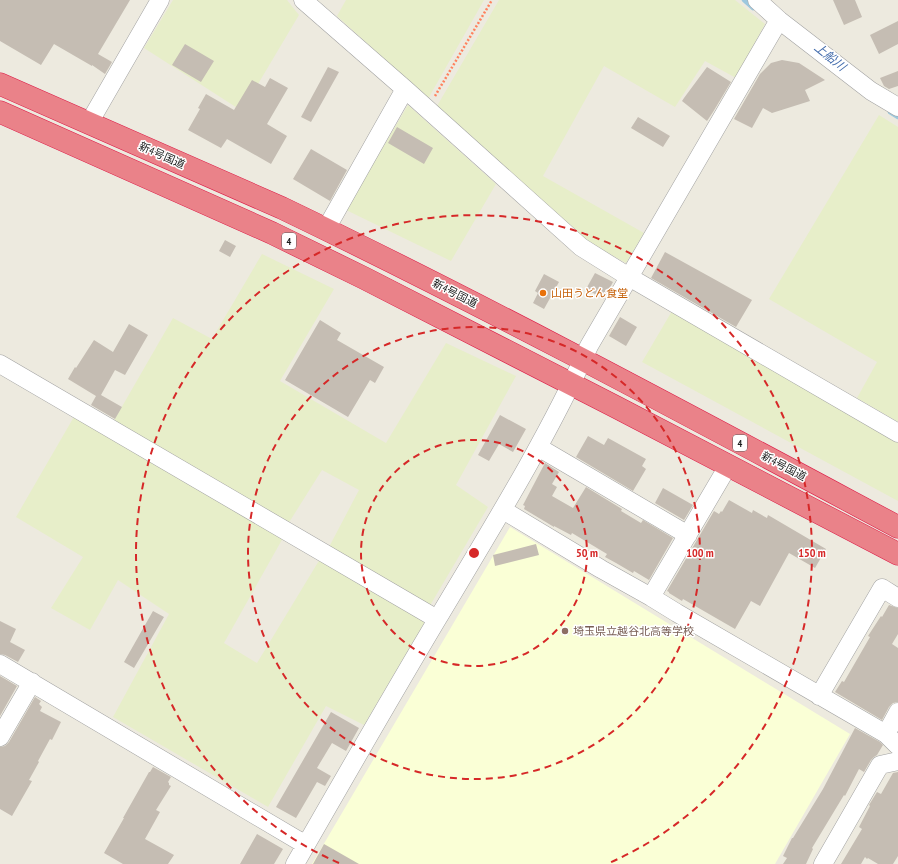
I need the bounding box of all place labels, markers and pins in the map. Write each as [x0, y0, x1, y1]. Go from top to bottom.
place label: 山田うどん食堂 [551, 286, 628, 300]
marker: 山田うどん食堂 [538, 288, 548, 298]
centre of rings [467, 546, 481, 560]
place label: 埼玉県立越谷北高等学校 [573, 624, 694, 638]
marker: 埼玉県立越谷北高等学校 [560, 626, 570, 636]

